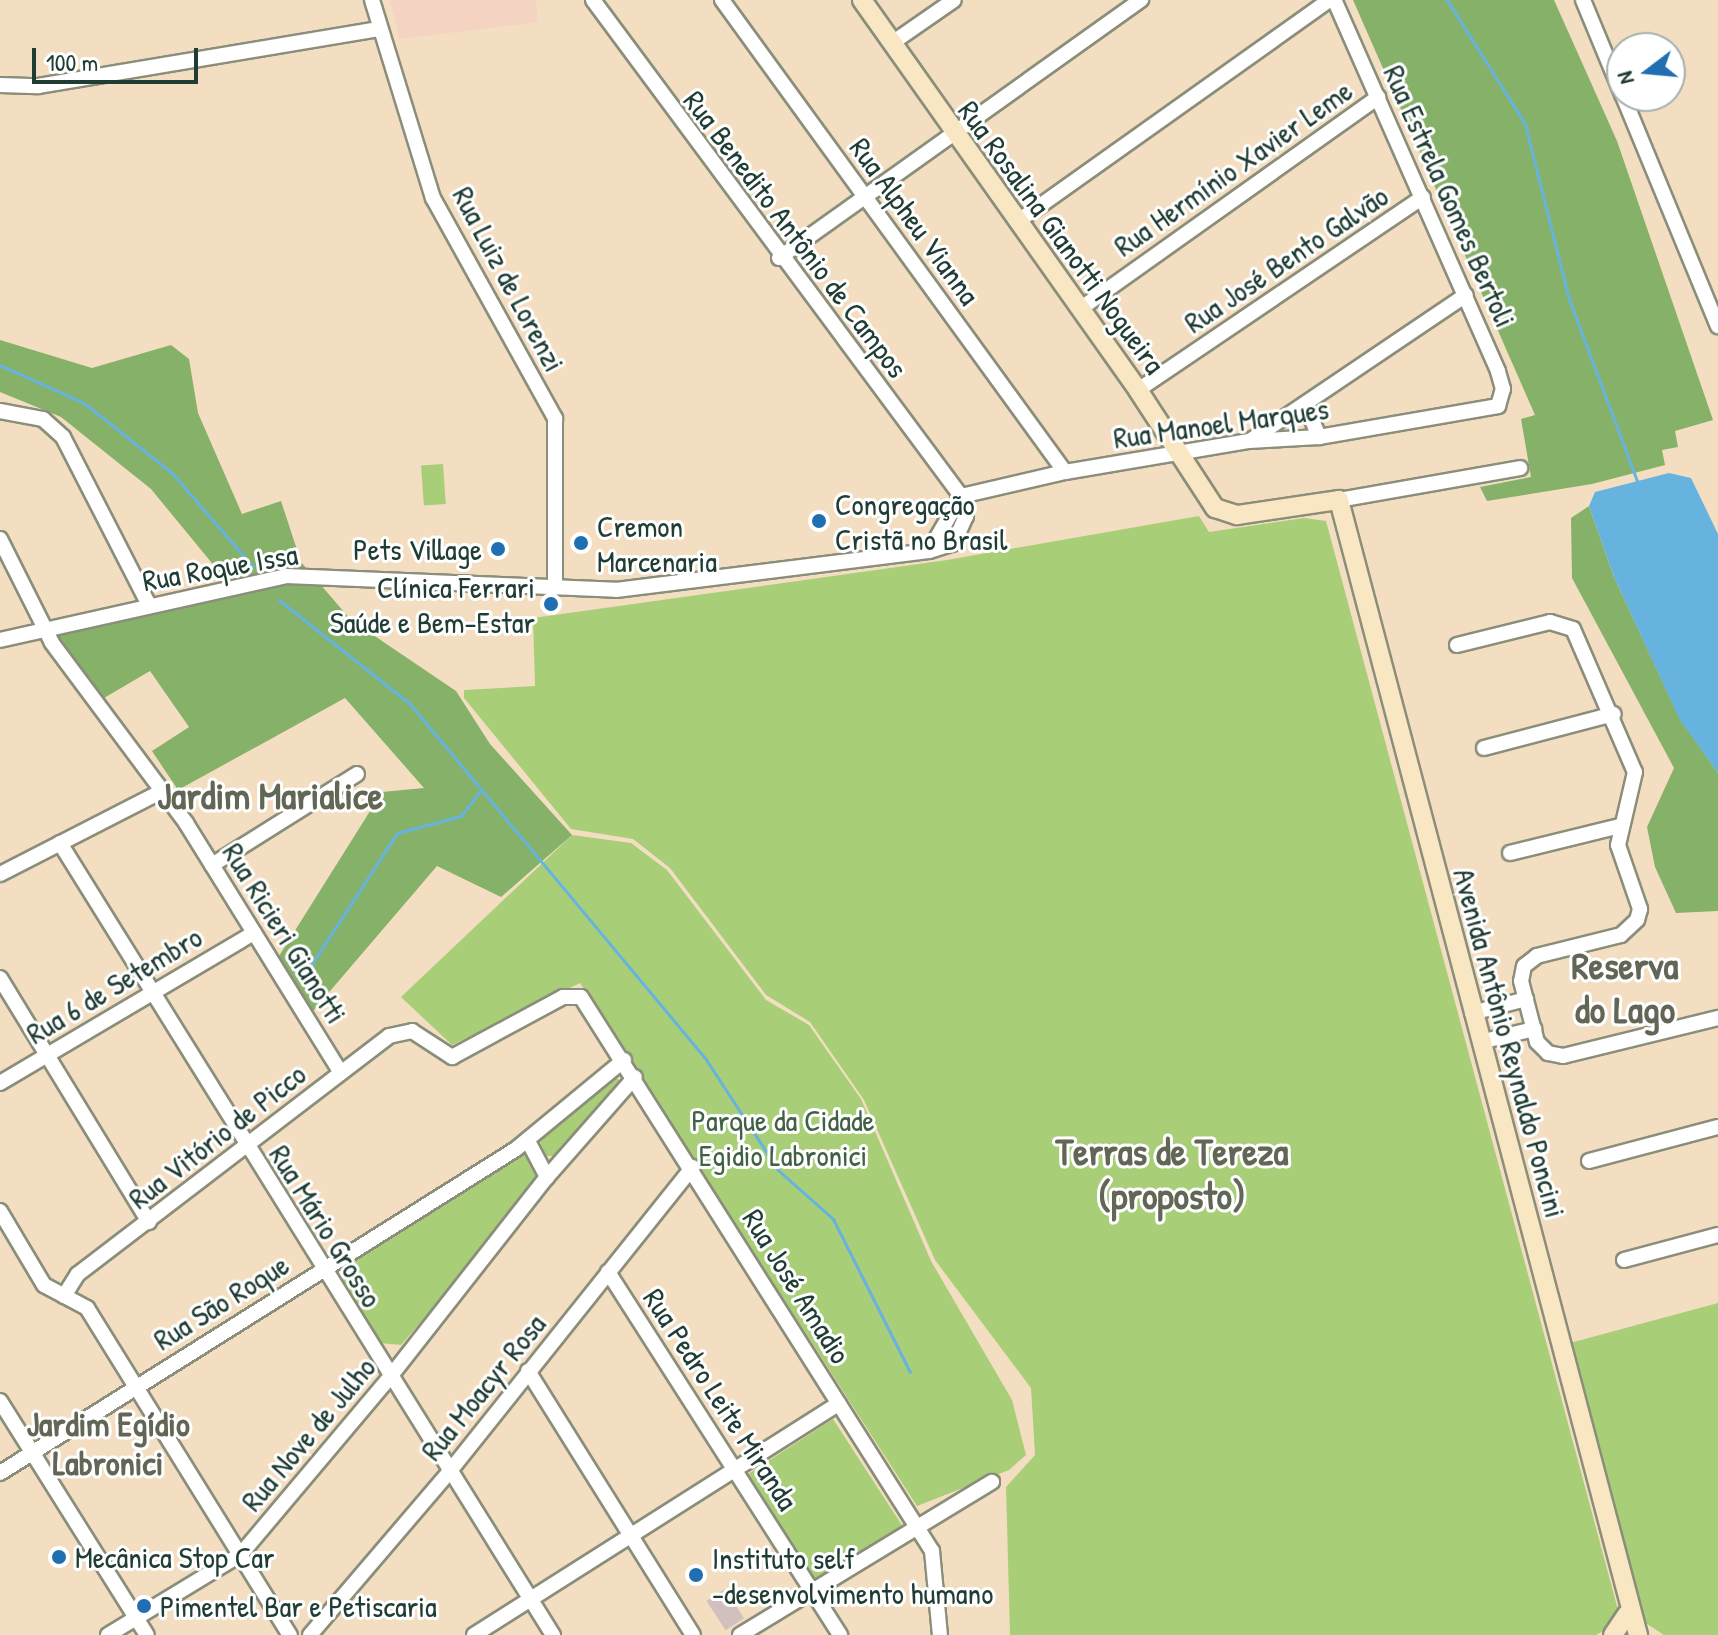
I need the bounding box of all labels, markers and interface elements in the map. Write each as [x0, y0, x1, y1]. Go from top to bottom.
scale bar [36, 32, 202, 82]
north arrow [1606, 32, 1686, 112]
text: 100 m [46, 46, 98, 78]
street label: Rua Estrela Gomes Bertoli [1376, 60, 1524, 332]
text: N [1609, 68, 1641, 88]
street label: Rua Hermínio Xavier Leme [1107, 72, 1359, 264]
street label: Rua Benedito Antônio de Campos [676, 83, 916, 385]
street label: Rua Rosalina Gianotti Nogueira [951, 94, 1173, 380]
street label: Rua Alpheu Vianna [842, 131, 988, 311]
street label: Rua José Bento Galvão [1177, 178, 1395, 340]
street label: Rua Luiz de Lorenzi [445, 180, 573, 378]
street label: Rua Manoel Marques [1111, 390, 1331, 456]
place label: Congregação Cristã no Brasil [835, 486, 1008, 556]
place label: Cremon Marcenaria [597, 508, 717, 578]
marker: Congregação Cristã no Brasil [810, 512, 828, 530]
place label: Pets Village [353, 531, 482, 567]
marker: Cremon Marcenaria [572, 534, 590, 552]
street label: Rua Roque Issa [140, 536, 300, 598]
marker: Pets Village [489, 540, 507, 558]
place label: Clínica Ferrari Saúde e Bem-Estar [330, 569, 535, 640]
marker: Clínica Ferrari Saúde e Bem-Estar [542, 595, 560, 613]
district label: Jardim Marialice [157, 773, 383, 819]
street label: Rua Ricieri Gianotti [215, 836, 355, 1030]
street label: Avenida Antônio Reynaldo Poncini [1446, 864, 1574, 1222]
street label: Rua 6 de Setembro [20, 919, 208, 1051]
district label: Reserva do Lago [1572, 943, 1678, 1032]
street label: Rua Vitório de Picco [121, 1056, 313, 1216]
park label: Parque da Cidade Egidio Labronici [691, 1102, 875, 1172]
district label: Terras de Tereza (proposto) [1056, 1129, 1288, 1218]
street label: Rua Mário Grosso [262, 1138, 390, 1314]
street label: Rua José Amadio [735, 1202, 859, 1370]
street label: Rua São Roque [147, 1246, 295, 1358]
street label: Rua Pedro Leite Miranda [636, 1282, 806, 1516]
street label: Rua Moacyr Rosa [413, 1307, 553, 1467]
street label: Rua Nove de Julho [233, 1350, 383, 1518]
district label: Jardim Egídio Labronici [26, 1404, 190, 1484]
place label: Mecânica Stop Car [75, 1539, 274, 1575]
place label: Instituto self -desenvolvimento humano [712, 1540, 993, 1610]
marker: Mecânica Stop Car [50, 1548, 68, 1566]
marker: Instituto self -desenvolvimento humano [687, 1566, 705, 1584]
place label: Pimentel Bar e Petiscaria [160, 1588, 437, 1624]
marker: Pimentel Bar e Petiscaria [135, 1597, 153, 1615]

